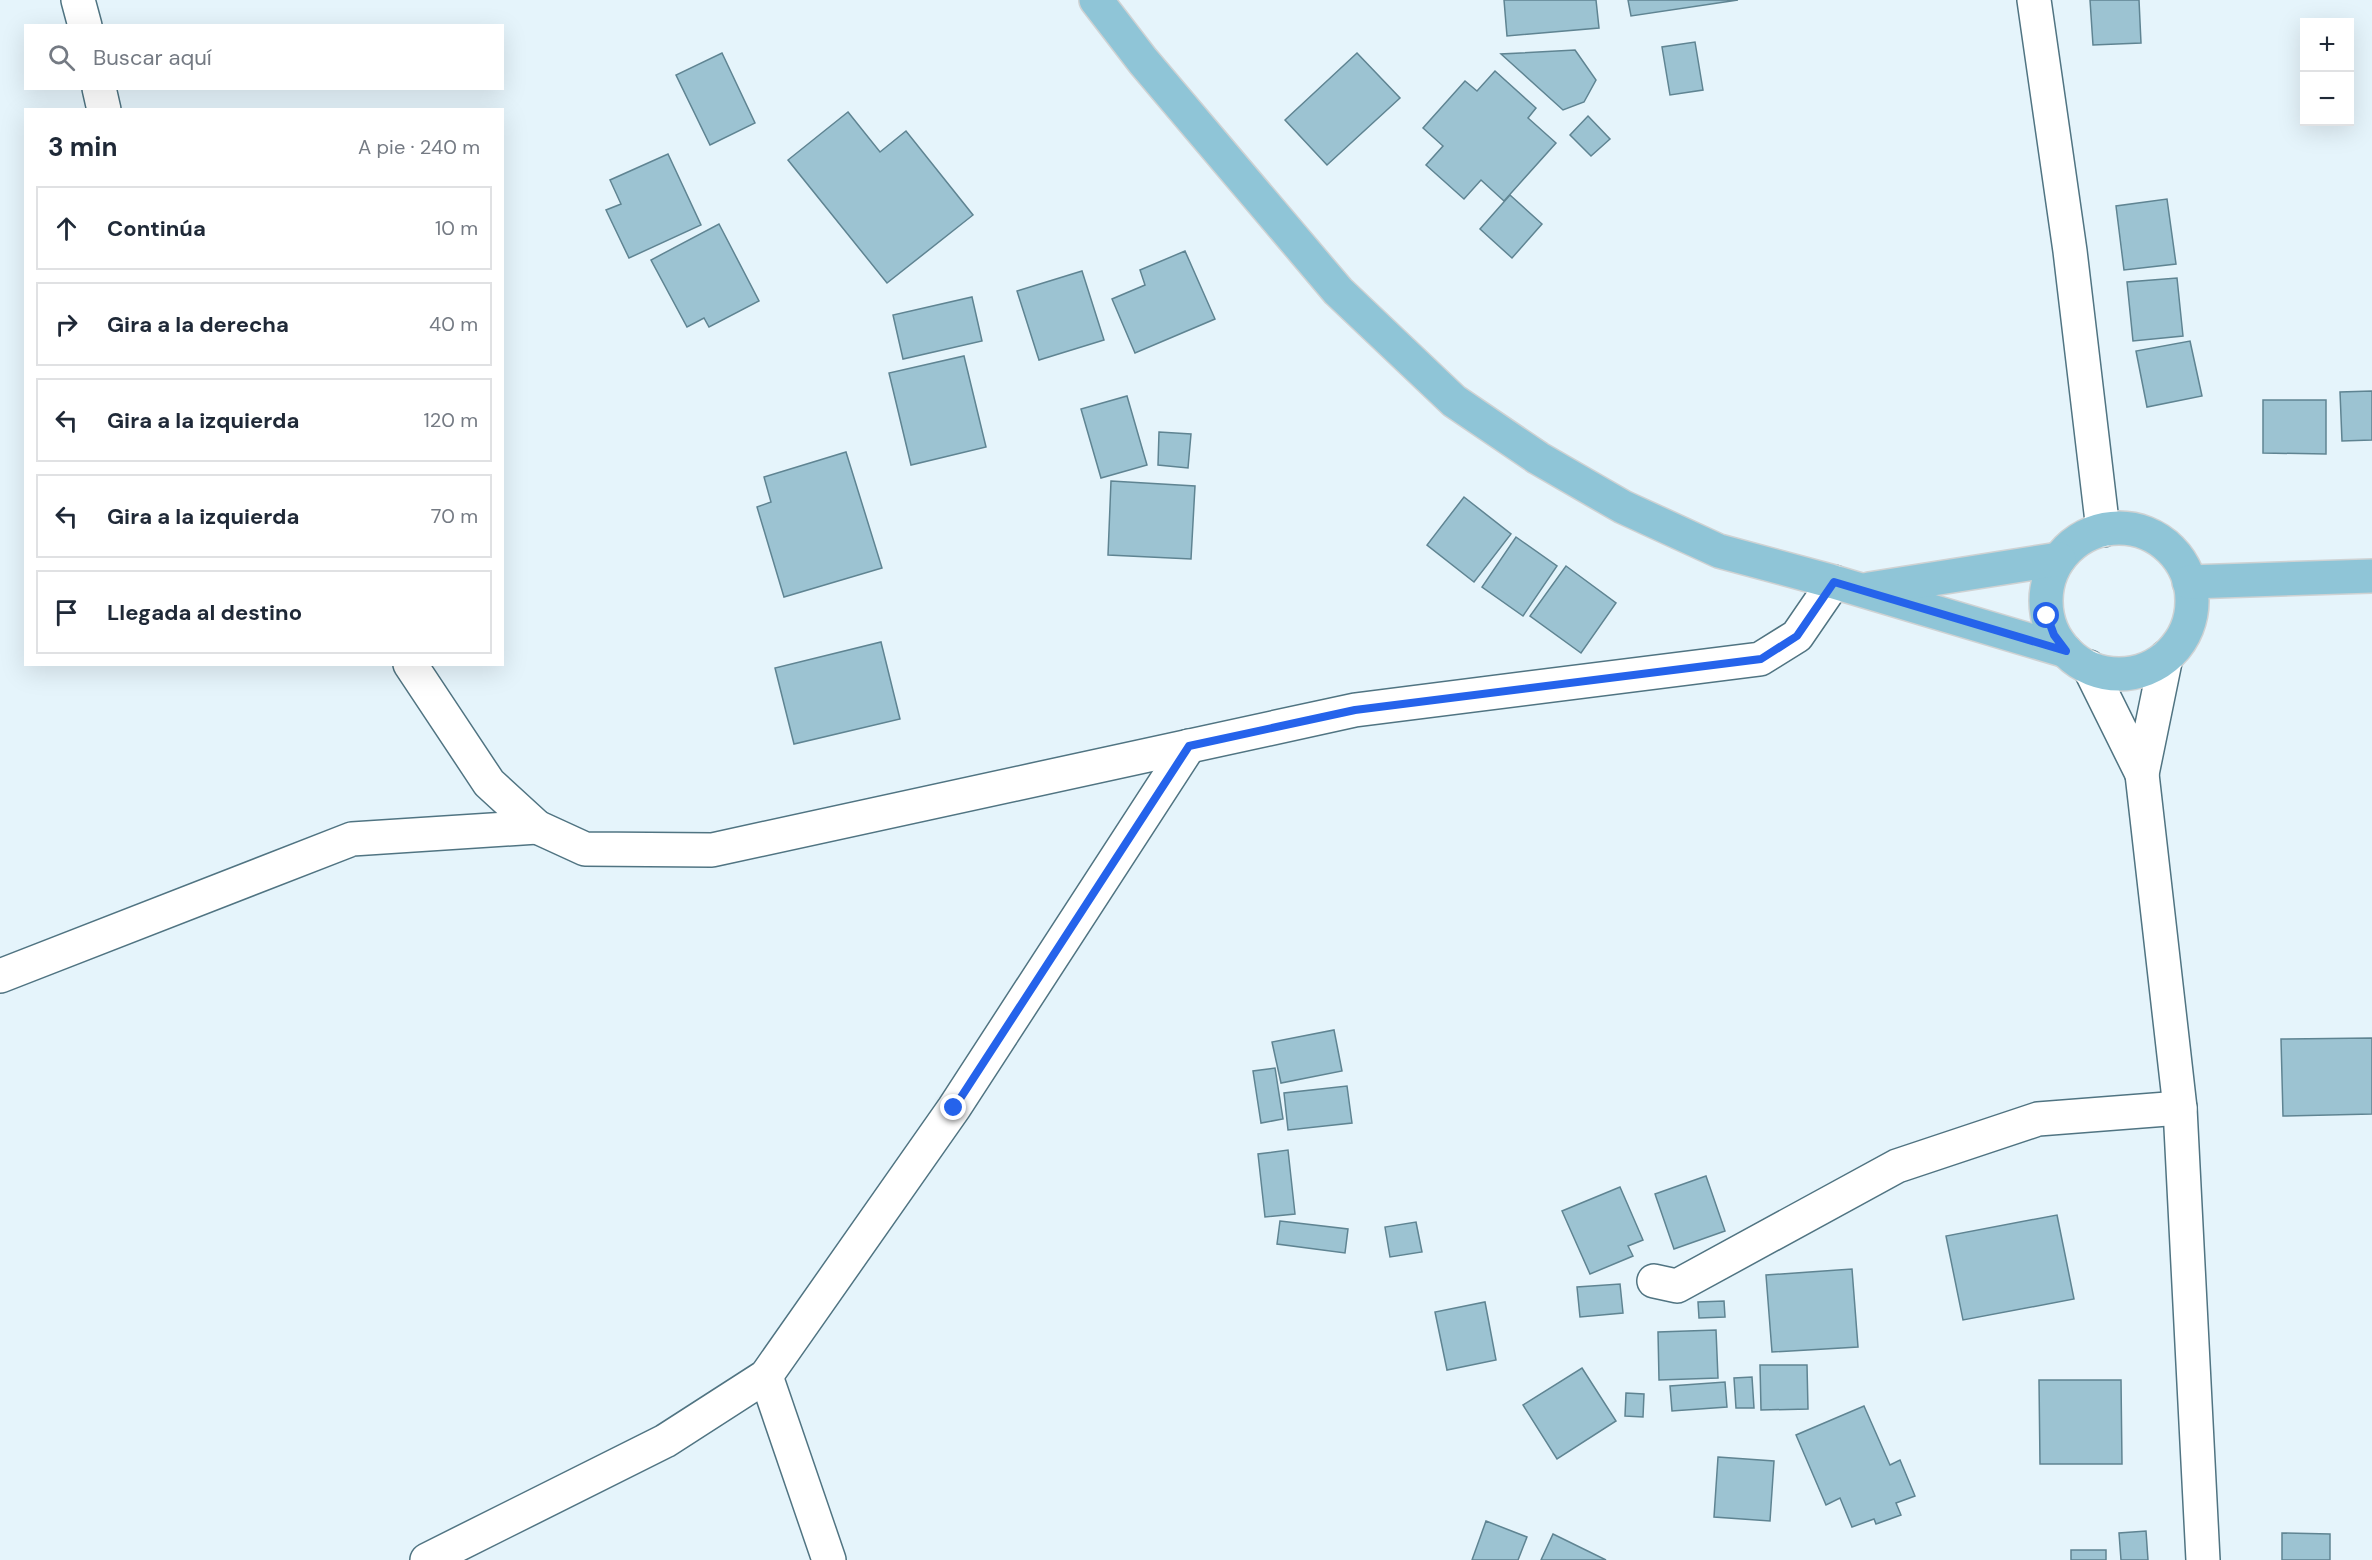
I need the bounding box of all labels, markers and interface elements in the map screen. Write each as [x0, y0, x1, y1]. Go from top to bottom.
map controls [2300, 18, 2354, 126]
button: + [2300, 18, 2354, 72]
search box [24, 24, 504, 90]
icon: search [45, 41, 78, 74]
text: Buscar aquí [93, 43, 212, 72]
button: − [2300, 72, 2354, 126]
text: 3 min [48, 130, 117, 164]
text: A pie · 240 m [358, 134, 480, 160]
icon: ahead [50, 212, 83, 245]
text: Continúa [107, 214, 206, 243]
text: 10 m [435, 215, 478, 241]
icon: right [50, 308, 83, 341]
text: Gira a la derecha [107, 310, 289, 339]
text: 40 m [429, 311, 478, 337]
icon: left [50, 404, 83, 437]
text: Gira a la izquierda [107, 406, 299, 435]
text: 120 m [424, 407, 478, 433]
icon: left [50, 500, 83, 533]
text: Gira a la izquierda [107, 502, 299, 531]
text: 70 m [431, 503, 478, 529]
icon: arrive [50, 596, 83, 629]
text: Llegada al destino [107, 598, 302, 627]
route start [2033, 602, 2059, 628]
route end [940, 1094, 966, 1120]

